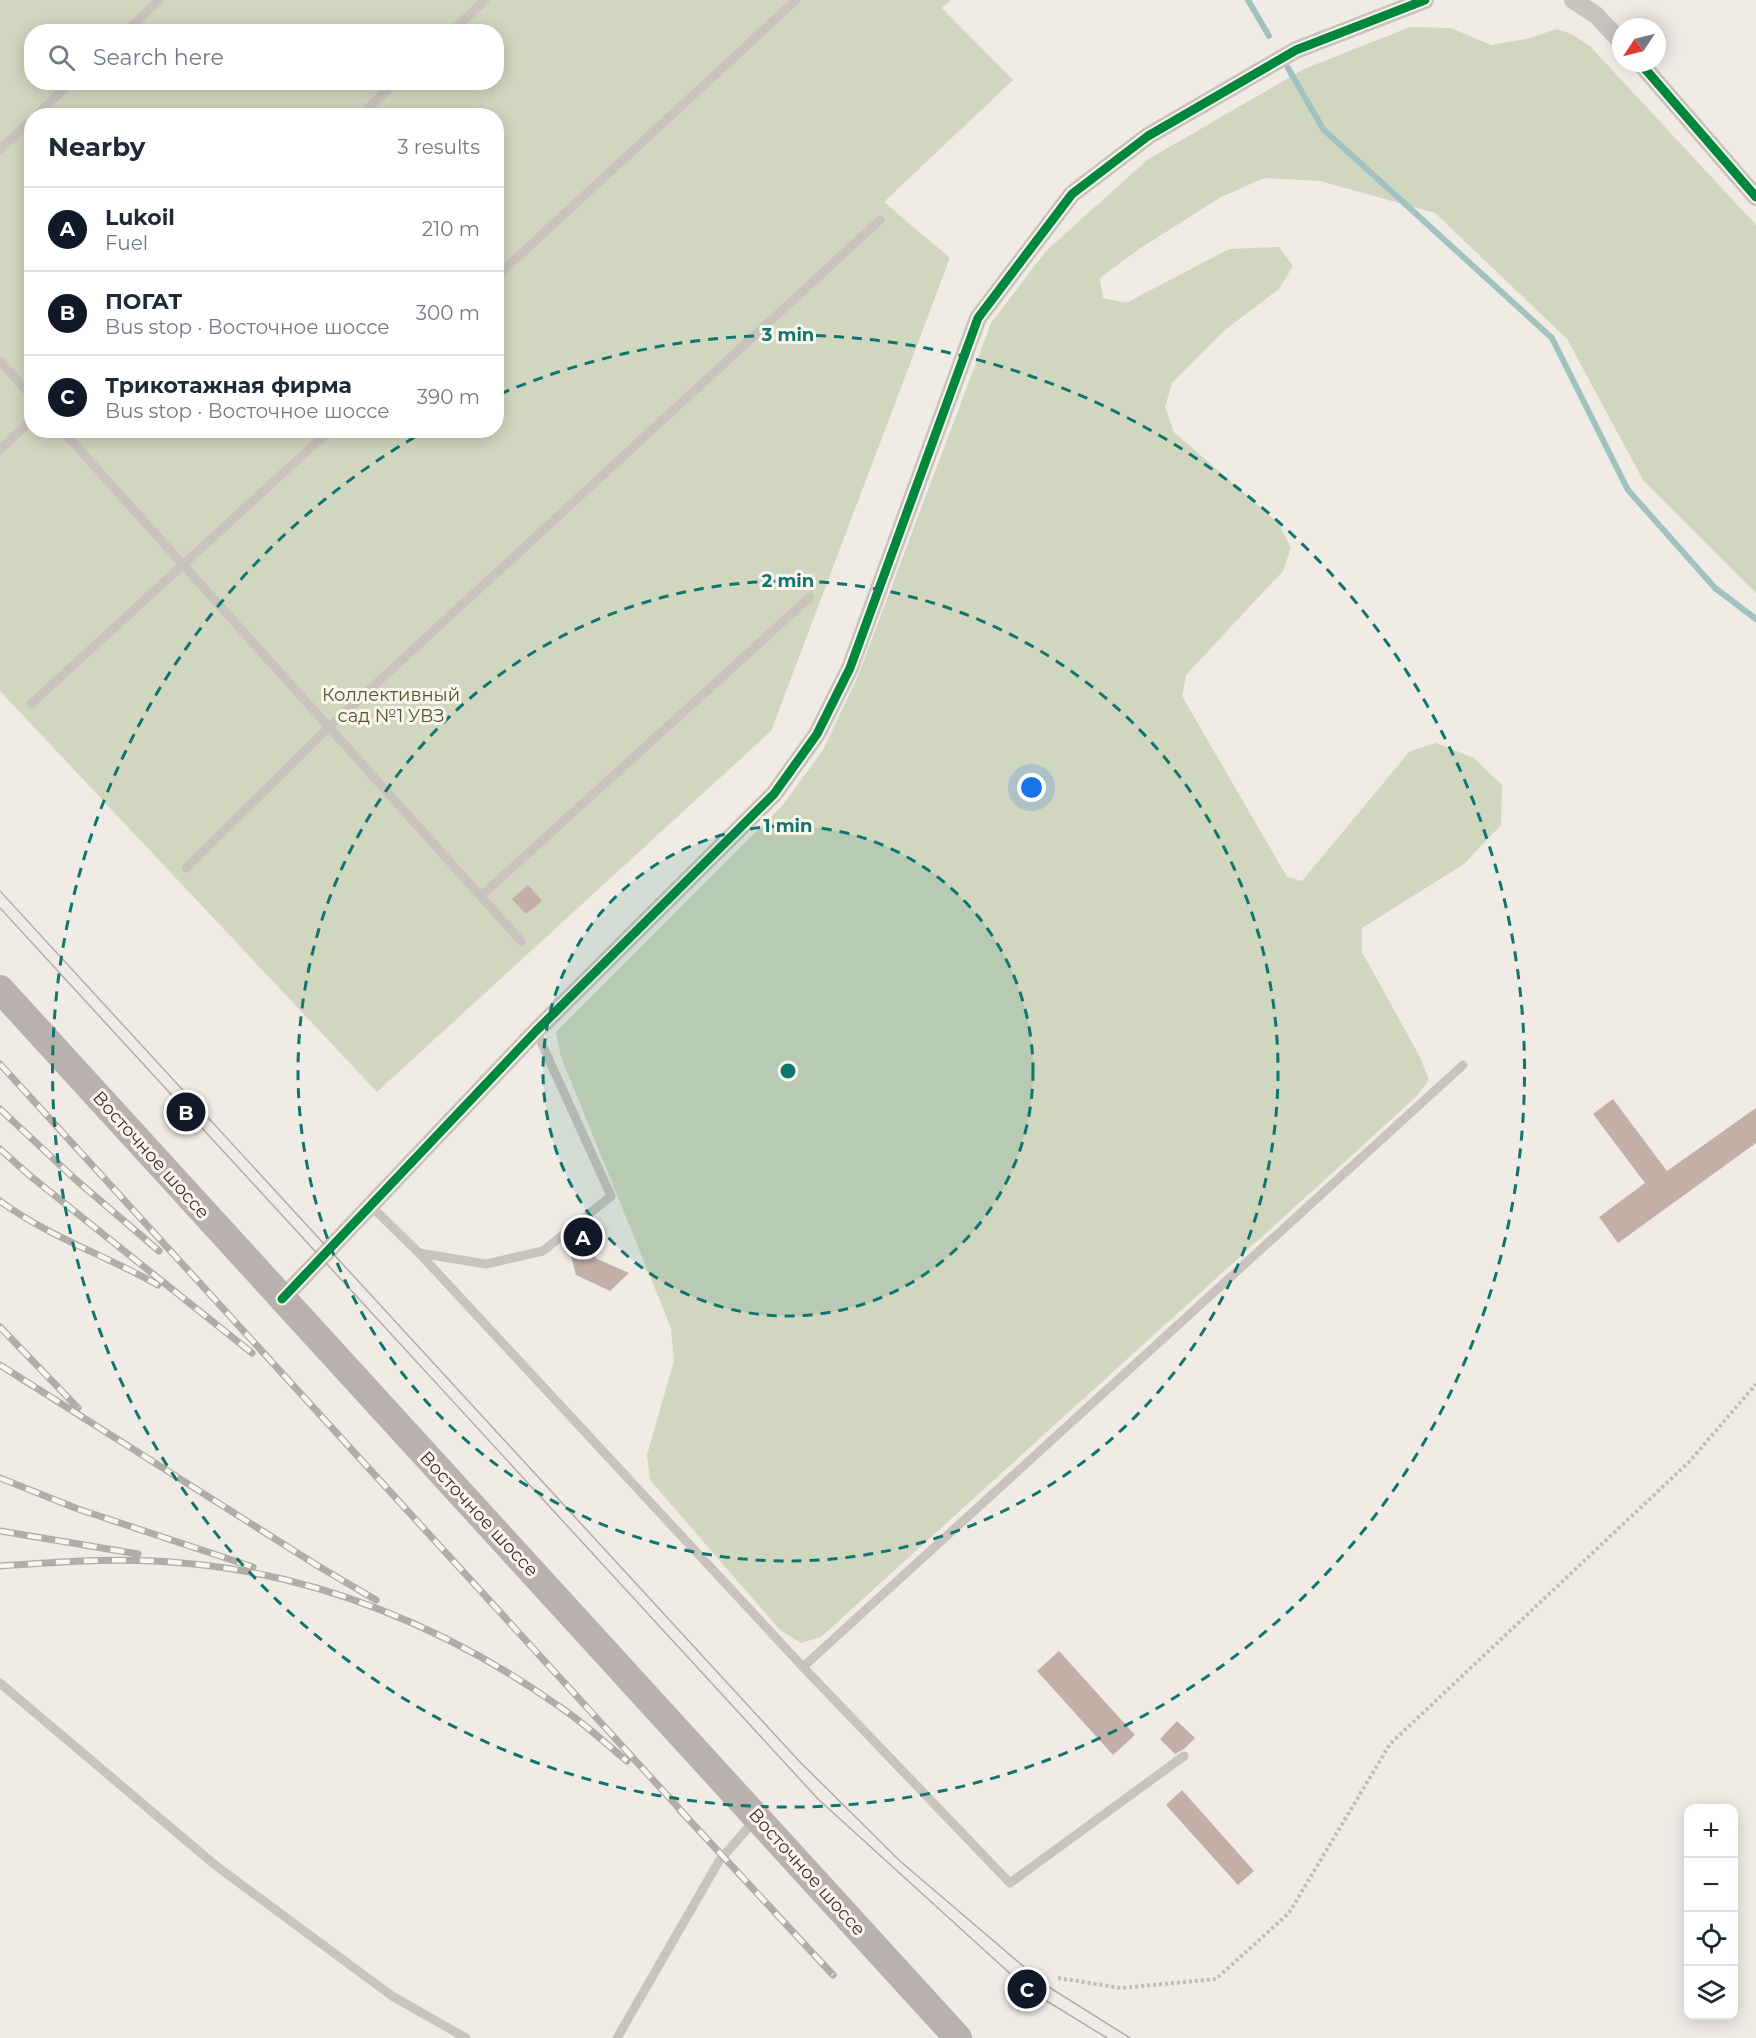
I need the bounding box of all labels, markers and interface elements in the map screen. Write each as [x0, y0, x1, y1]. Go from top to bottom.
north arrow [1612, 18, 1666, 72]
search box [24, 24, 504, 90]
icon: search [45, 41, 78, 74]
text: Search here [93, 44, 224, 71]
text: Nearby [48, 131, 145, 163]
text: 3 results [397, 135, 480, 159]
text: Lukoil [105, 204, 175, 231]
text: A [60, 217, 75, 241]
text: 210 m [422, 217, 480, 241]
text: Fuel [105, 231, 148, 255]
text: ПОГАТ [105, 288, 182, 315]
text: B [60, 301, 75, 325]
text: 300 m [416, 301, 480, 325]
text: Bus stop · Восточное шоссе [105, 315, 390, 339]
text: 3 min [761, 324, 814, 346]
text: Трикотажная фирма [105, 372, 352, 399]
text: C [60, 385, 75, 409]
text: 390 m [417, 385, 480, 409]
text: Bus stop · Восточное шоссе [105, 399, 390, 423]
text: 2 min [762, 570, 814, 592]
park label: Коллективный сад №1 УВЗ [322, 684, 460, 727]
your location [1017, 773, 1046, 802]
text: 1 min [764, 815, 812, 837]
centre of rings [778, 1061, 798, 1081]
street label: Восточное шоссе [88, 1087, 214, 1223]
pin: B [166, 1090, 206, 1134]
pin: A [564, 1214, 602, 1260]
street label: Восточное шоссе [415, 1447, 543, 1581]
street label: Восточное шоссе [744, 1804, 870, 1940]
map controls [1684, 1804, 1738, 2020]
button: + [1684, 1804, 1738, 1858]
button: − [1684, 1858, 1738, 1912]
button: locate [1684, 1912, 1738, 1966]
pin: C [1008, 1966, 1046, 2012]
button: layers [1684, 1966, 1738, 2020]

